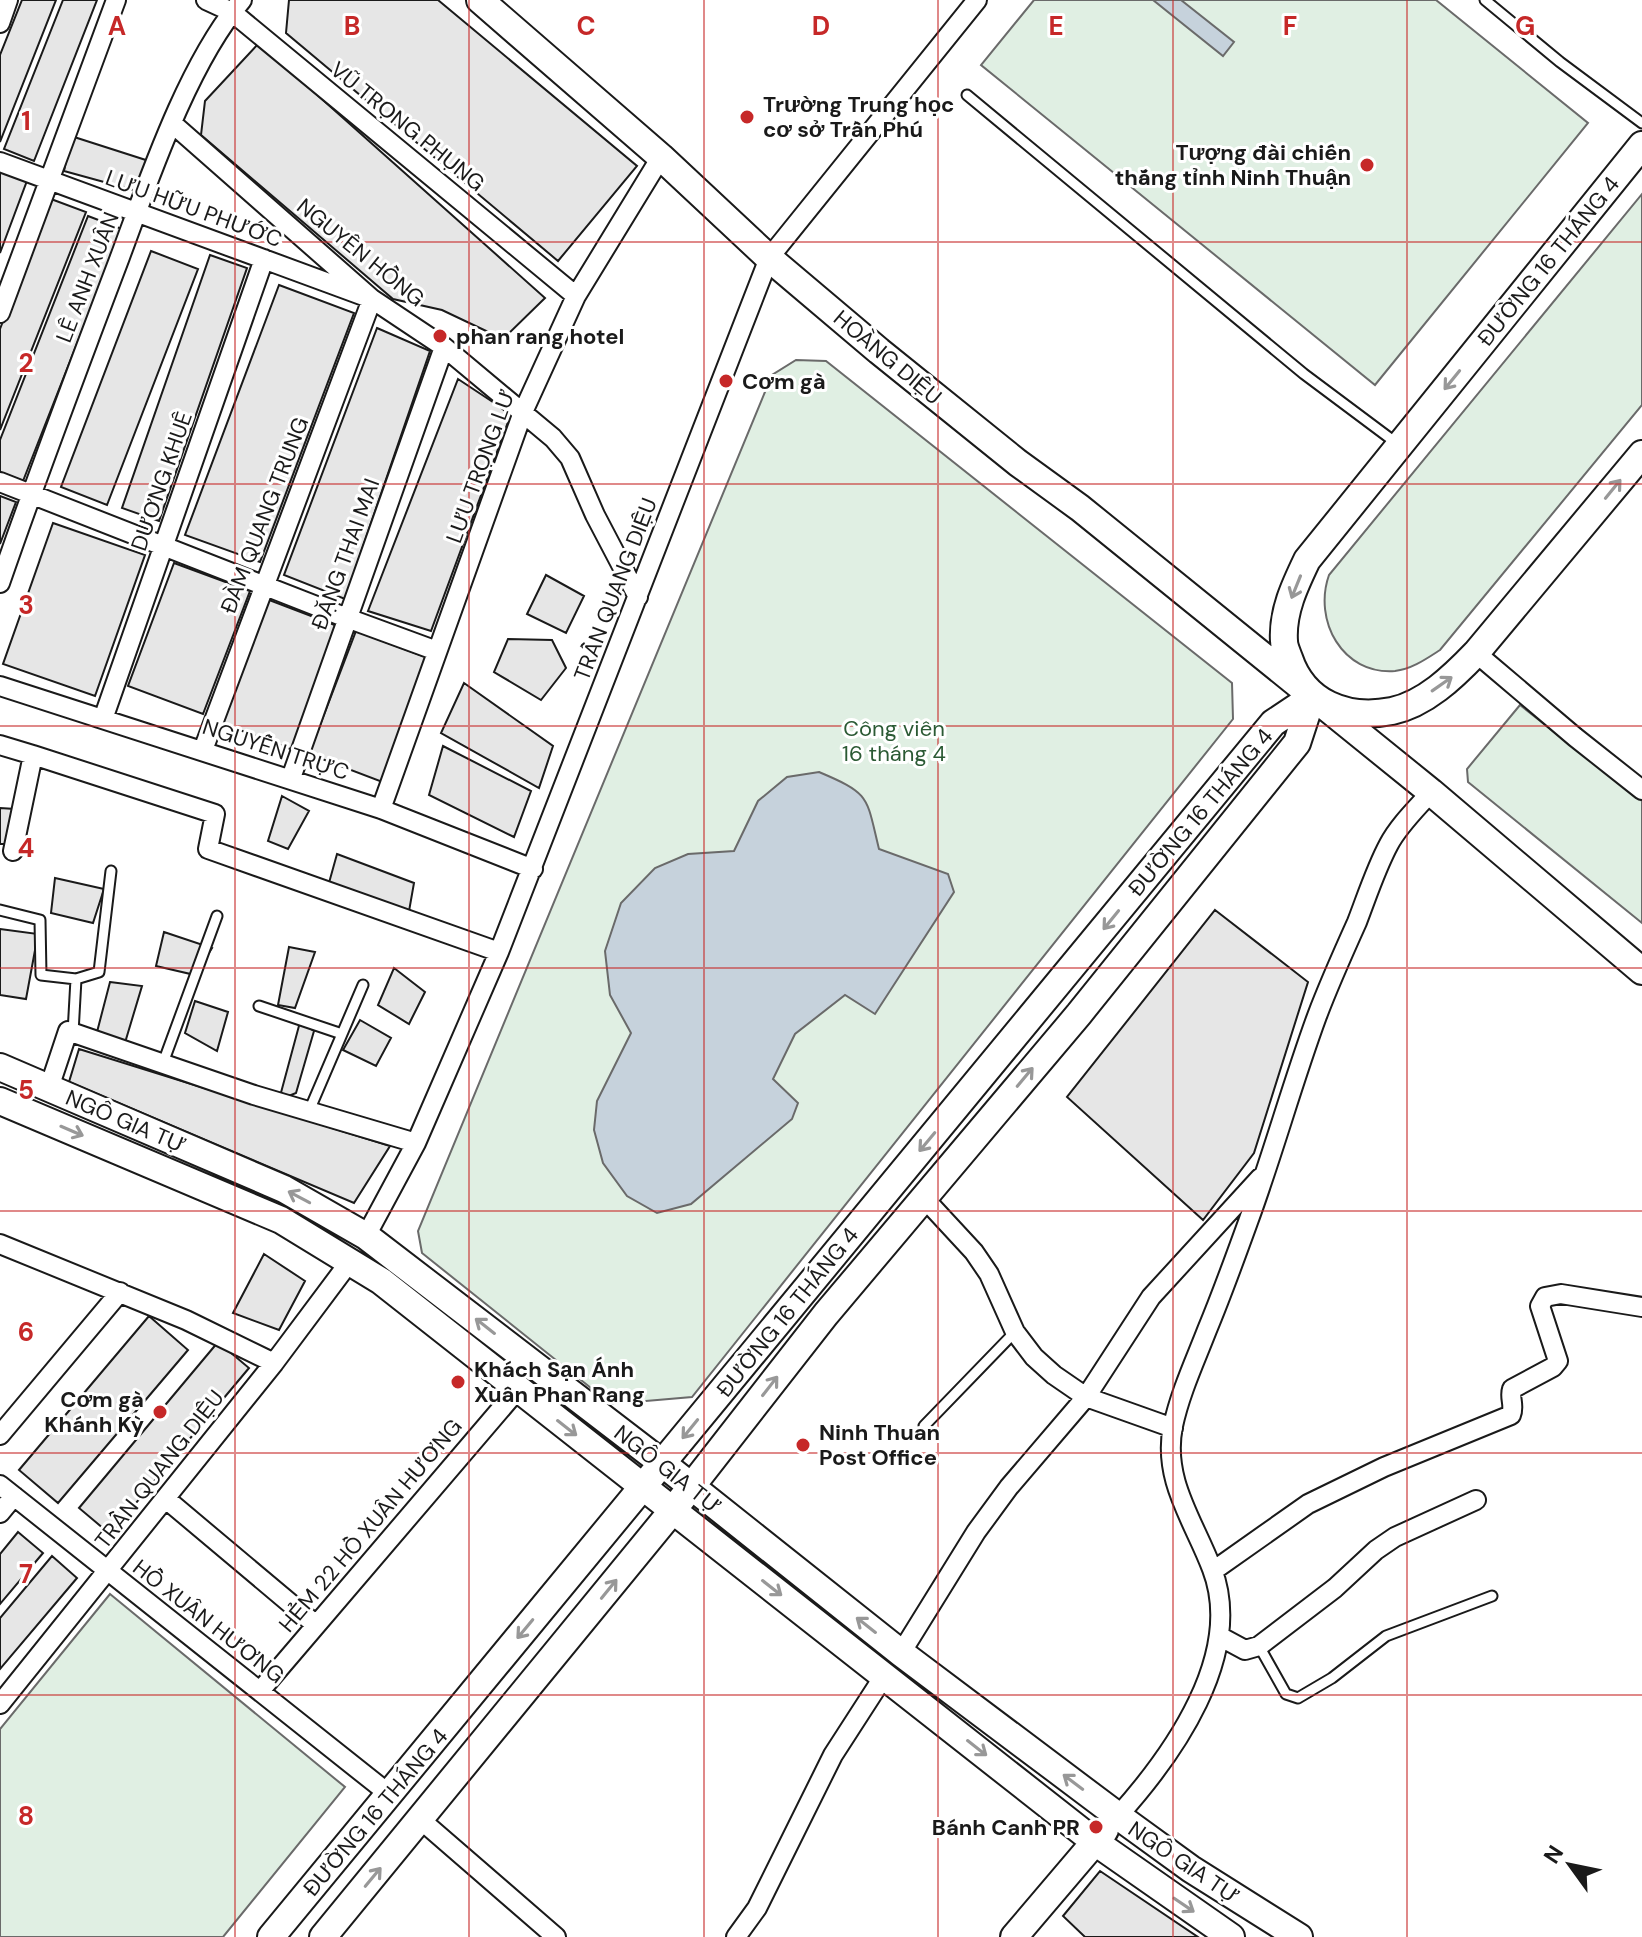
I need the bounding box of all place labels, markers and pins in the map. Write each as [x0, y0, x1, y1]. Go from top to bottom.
place label: Trường Trung học cơ sở Trần Phú [763, 90, 954, 144]
marker: Trường Trung học cơ sở Trần Phú [738, 108, 756, 126]
place label: Tượng đài chiến thắng tỉnh Ninh Thuận [1115, 138, 1351, 192]
marker: Tượng đài chiến thắng tỉnh Ninh Thuận [1358, 156, 1376, 174]
place label: phan rang hotel [456, 322, 624, 351]
marker: phan rang hotel [431, 327, 449, 345]
place label: Cơm gà [742, 367, 826, 396]
marker: Cơm gà [717, 372, 735, 390]
place label: Khách Sạn Ánh Xuân Phan Rang [474, 1355, 645, 1409]
marker: Khách Sạn Ánh Xuân Phan Rang [449, 1373, 467, 1391]
place label: Cơm gà Khánh Kỳ [44, 1385, 144, 1439]
marker: Cơm gà Khánh Kỳ [151, 1403, 169, 1421]
place label: Ninh Thuan Post Office [819, 1418, 940, 1472]
marker: Ninh Thuan Post Office [794, 1436, 812, 1454]
place label: Bánh Canh PR [932, 1813, 1080, 1842]
marker: Bánh Canh PR [1087, 1818, 1105, 1836]

